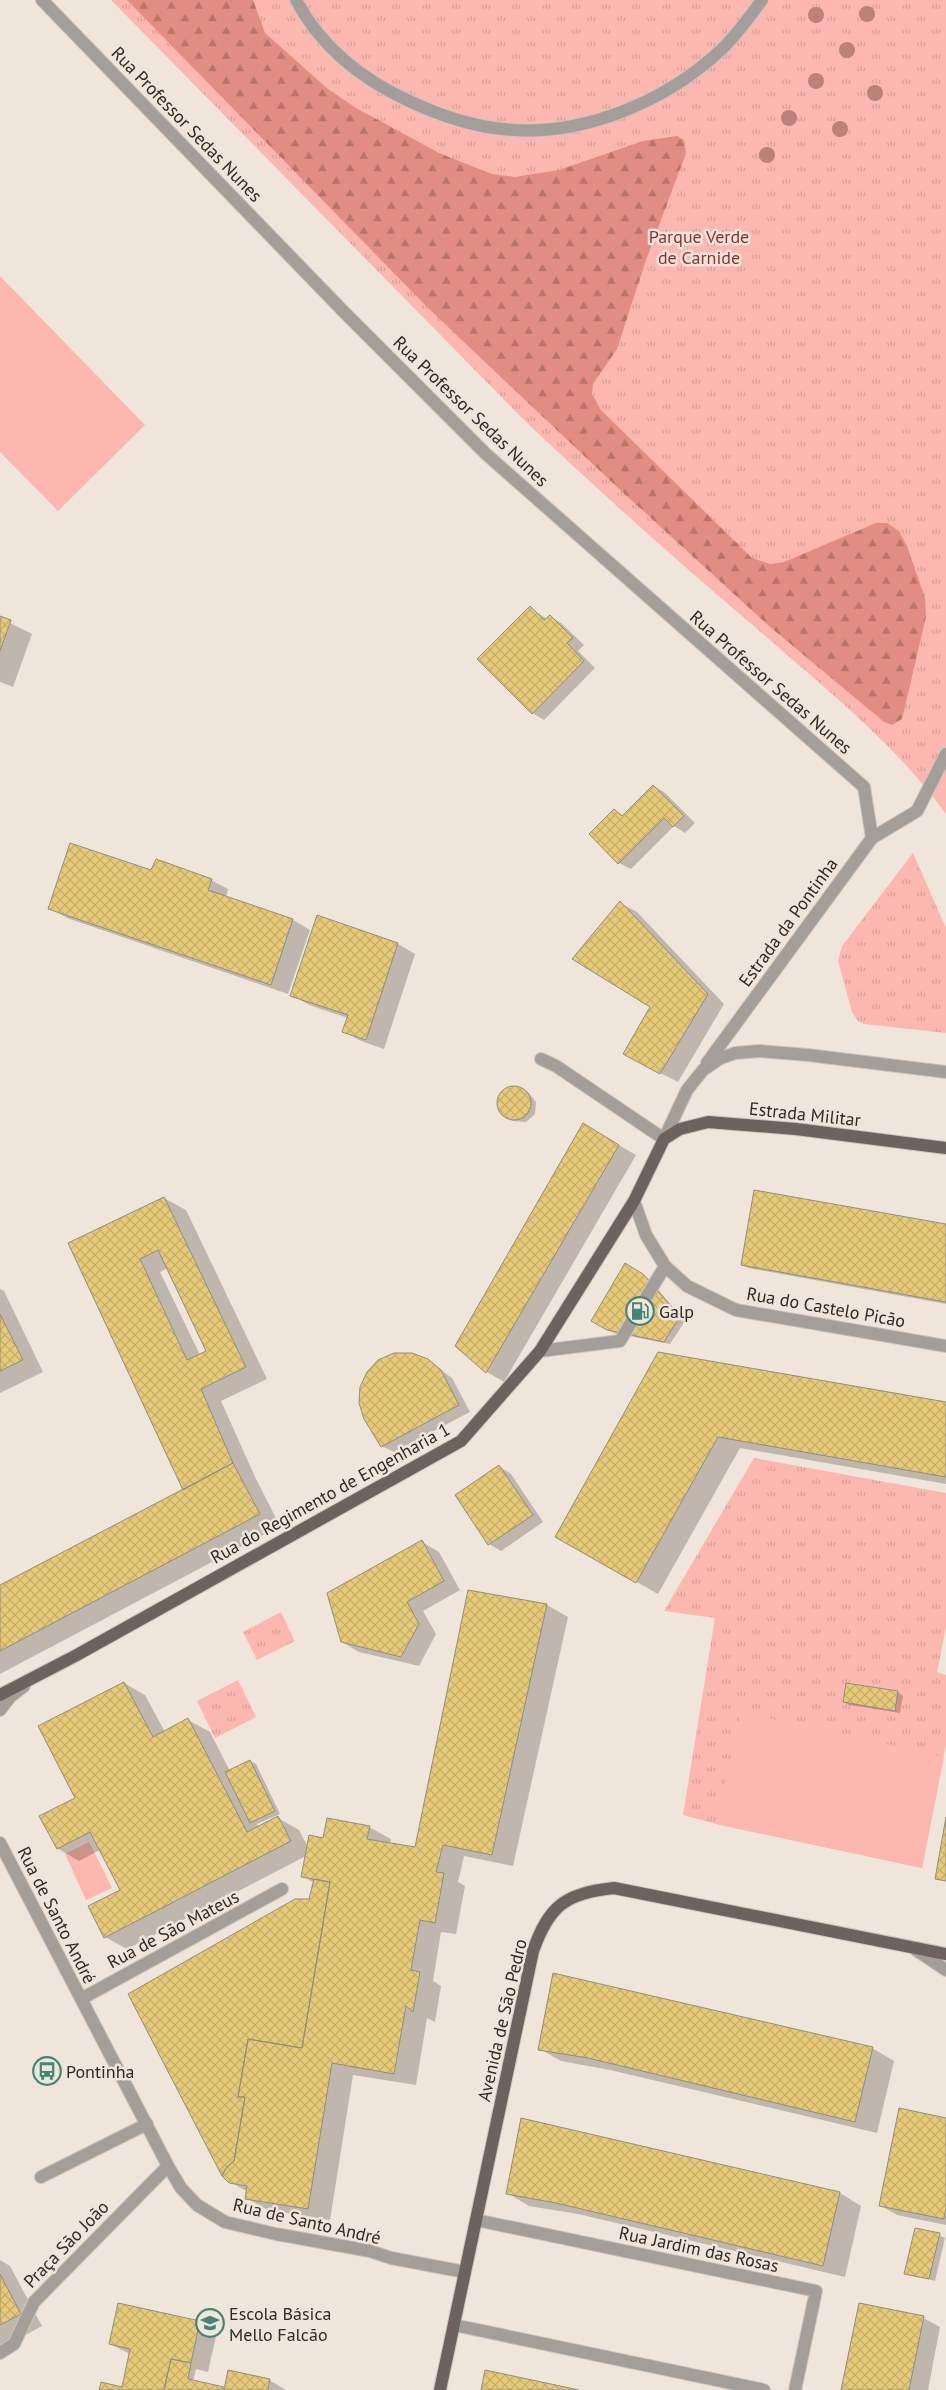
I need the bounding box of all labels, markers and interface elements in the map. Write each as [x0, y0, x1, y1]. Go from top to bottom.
street label: Rua Professor Sedas Nunes [107, 41, 267, 207]
park label: Parque Verde de Carnide [649, 225, 749, 269]
street label: Rua Professor Sedas Nunes [388, 331, 554, 491]
street label: Rua Professor Sedas Nunes [685, 605, 857, 759]
street label: Estrada da Pontinha [734, 853, 842, 991]
street label: Estrada Militar [748, 1097, 862, 1131]
street label: Rua do Castelo Picão [745, 1282, 907, 1332]
fuel station icon: Galp [625, 1296, 655, 1326]
place label: Galp [659, 1300, 694, 1323]
street label: Rua do Regimento de Engenharia 1 [206, 1417, 454, 1569]
street label: Rua de Santo André [12, 1842, 102, 1988]
street label: Rua de São Mateus [103, 1885, 243, 1973]
street label: Avenida de São Pedro [472, 1936, 532, 2104]
bus stop icon: Pontinha [32, 2056, 62, 2086]
place label: Pontinha [66, 2060, 134, 2083]
street label: Rua de Santo André [231, 2193, 383, 2249]
street label: Praça São João [19, 2195, 113, 2293]
street label: Rua Jardim das Rosas [617, 2221, 781, 2277]
place label: Escola Básica Mello Falcão [229, 2302, 331, 2346]
school or university icon: Escola Básica Mello Falcão [195, 2308, 225, 2338]

